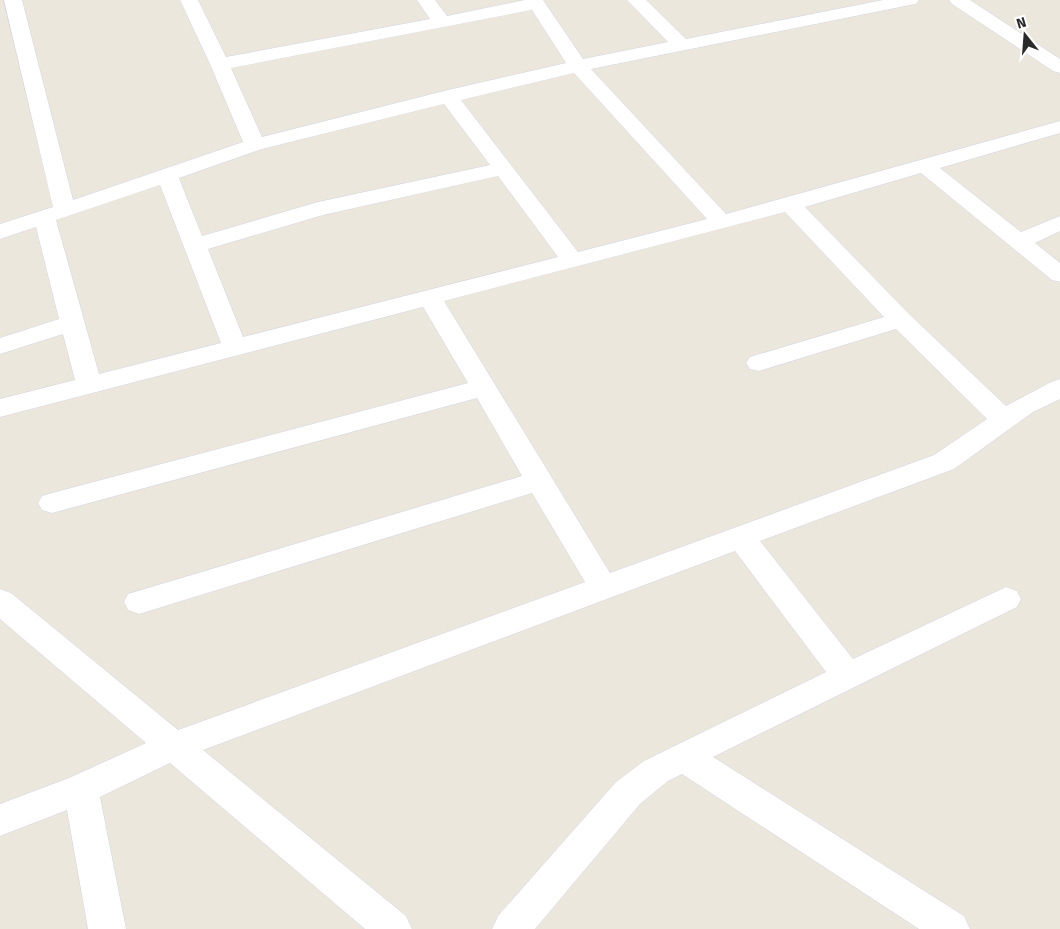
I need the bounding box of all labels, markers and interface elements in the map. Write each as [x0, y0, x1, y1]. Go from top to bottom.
north arrow [1000, 10, 1050, 60]
text: N [1014, 14, 1028, 33]

